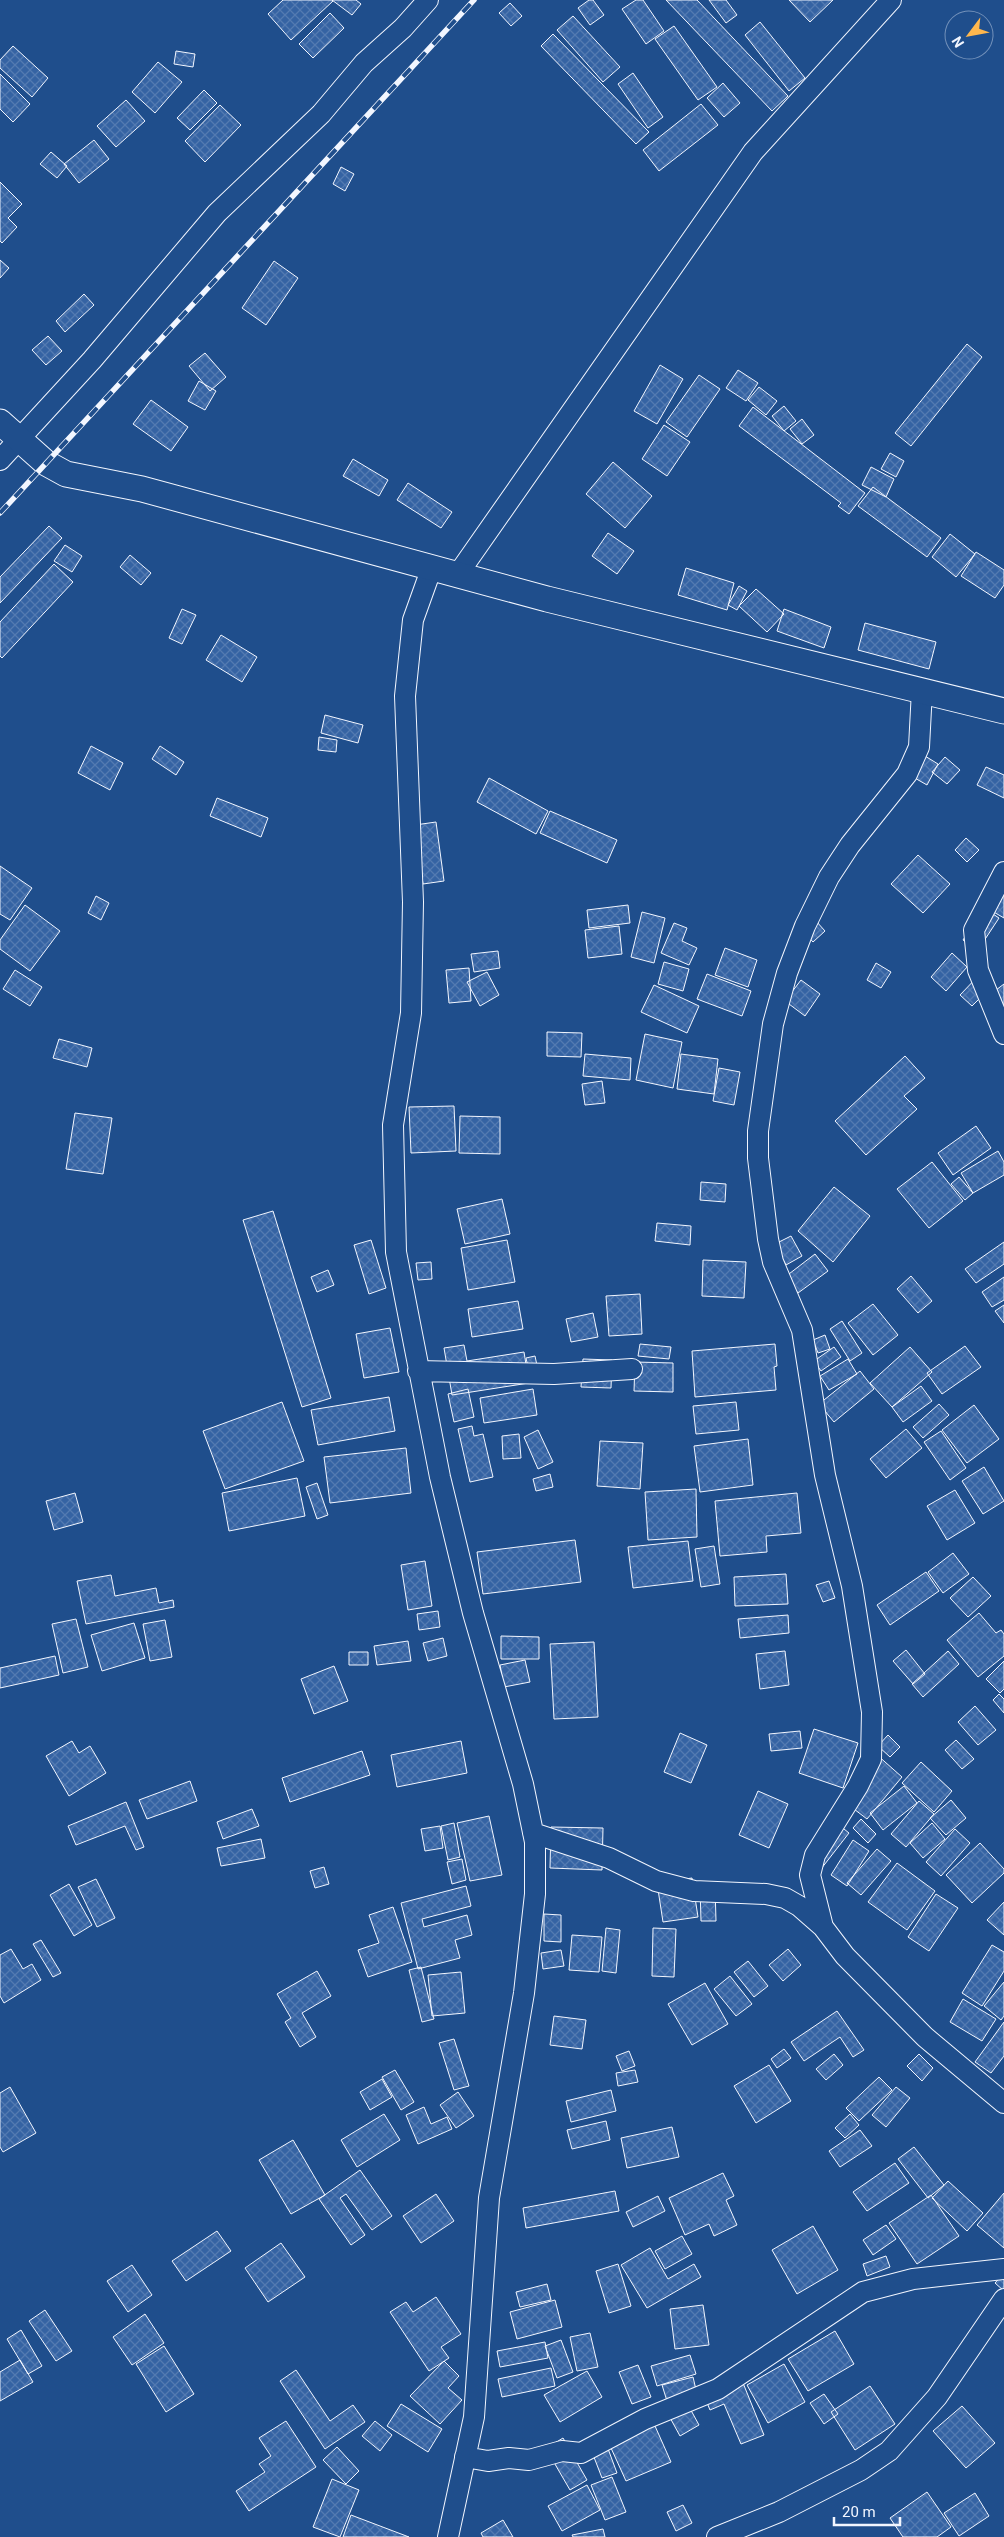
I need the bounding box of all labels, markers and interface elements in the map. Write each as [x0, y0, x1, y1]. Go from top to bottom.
north arrow [944, 10, 994, 60]
text: N [949, 33, 967, 50]
scale bar [834, 2494, 900, 2526]
text: 20 m [842, 2503, 876, 2521]

